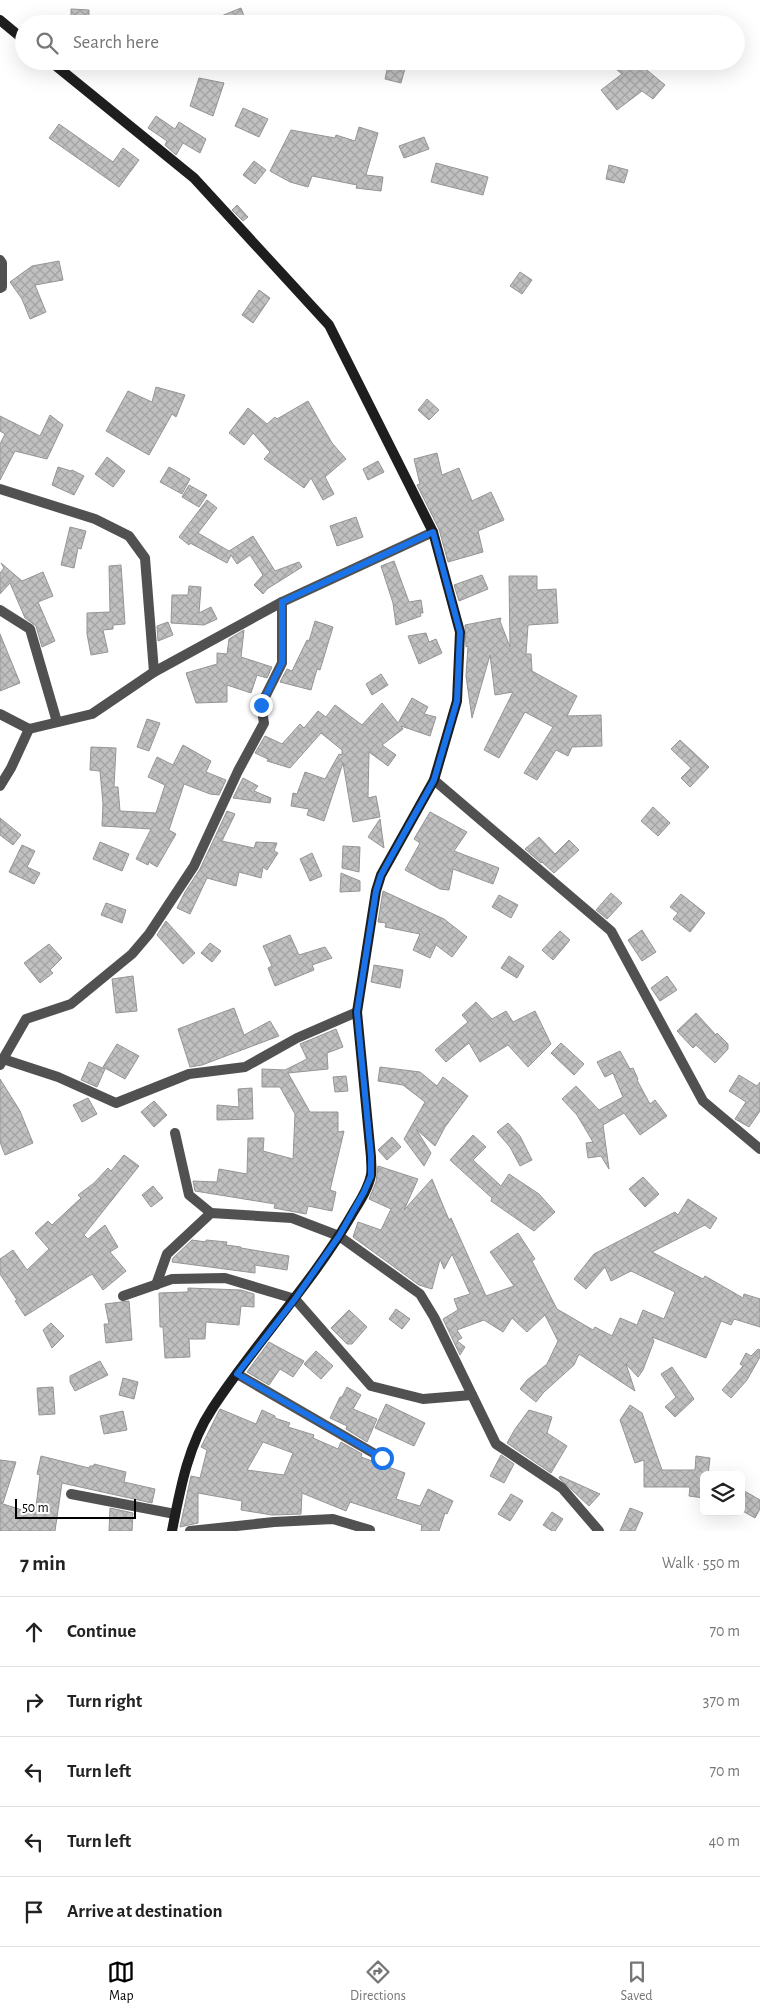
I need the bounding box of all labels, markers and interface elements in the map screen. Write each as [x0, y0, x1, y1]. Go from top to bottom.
search box [15, 15, 745, 70]
icon: search [33, 29, 61, 57]
text: Search here [73, 33, 159, 52]
route end [250, 694, 273, 717]
route start [371, 1447, 394, 1470]
map controls [700, 1471, 745, 1516]
button: layers [700, 1471, 745, 1516]
scale bar [15, 1496, 136, 1519]
text: 50 m [22, 1501, 49, 1515]
text: 7 min [20, 1553, 66, 1574]
text: Walk · 550 m [662, 1555, 740, 1571]
icon: ahead [20, 1618, 48, 1646]
text: Continue [67, 1622, 136, 1641]
text: 70 m [709, 1623, 740, 1639]
icon: right [20, 1688, 48, 1716]
text: Turn right [67, 1692, 142, 1711]
text: 370 m [703, 1693, 740, 1709]
icon: left [20, 1758, 48, 1786]
text: Turn left [67, 1762, 131, 1781]
text: 70 m [709, 1763, 740, 1779]
icon: left [20, 1828, 48, 1856]
text: Turn left [67, 1832, 131, 1851]
text: 40 m [708, 1833, 740, 1849]
icon: arrive [20, 1898, 48, 1926]
text: Arrive at destination [67, 1902, 223, 1921]
tab: Map [107, 1958, 135, 2005]
tab: Directions [350, 1958, 406, 2005]
tab: Saved [621, 1958, 653, 2005]

